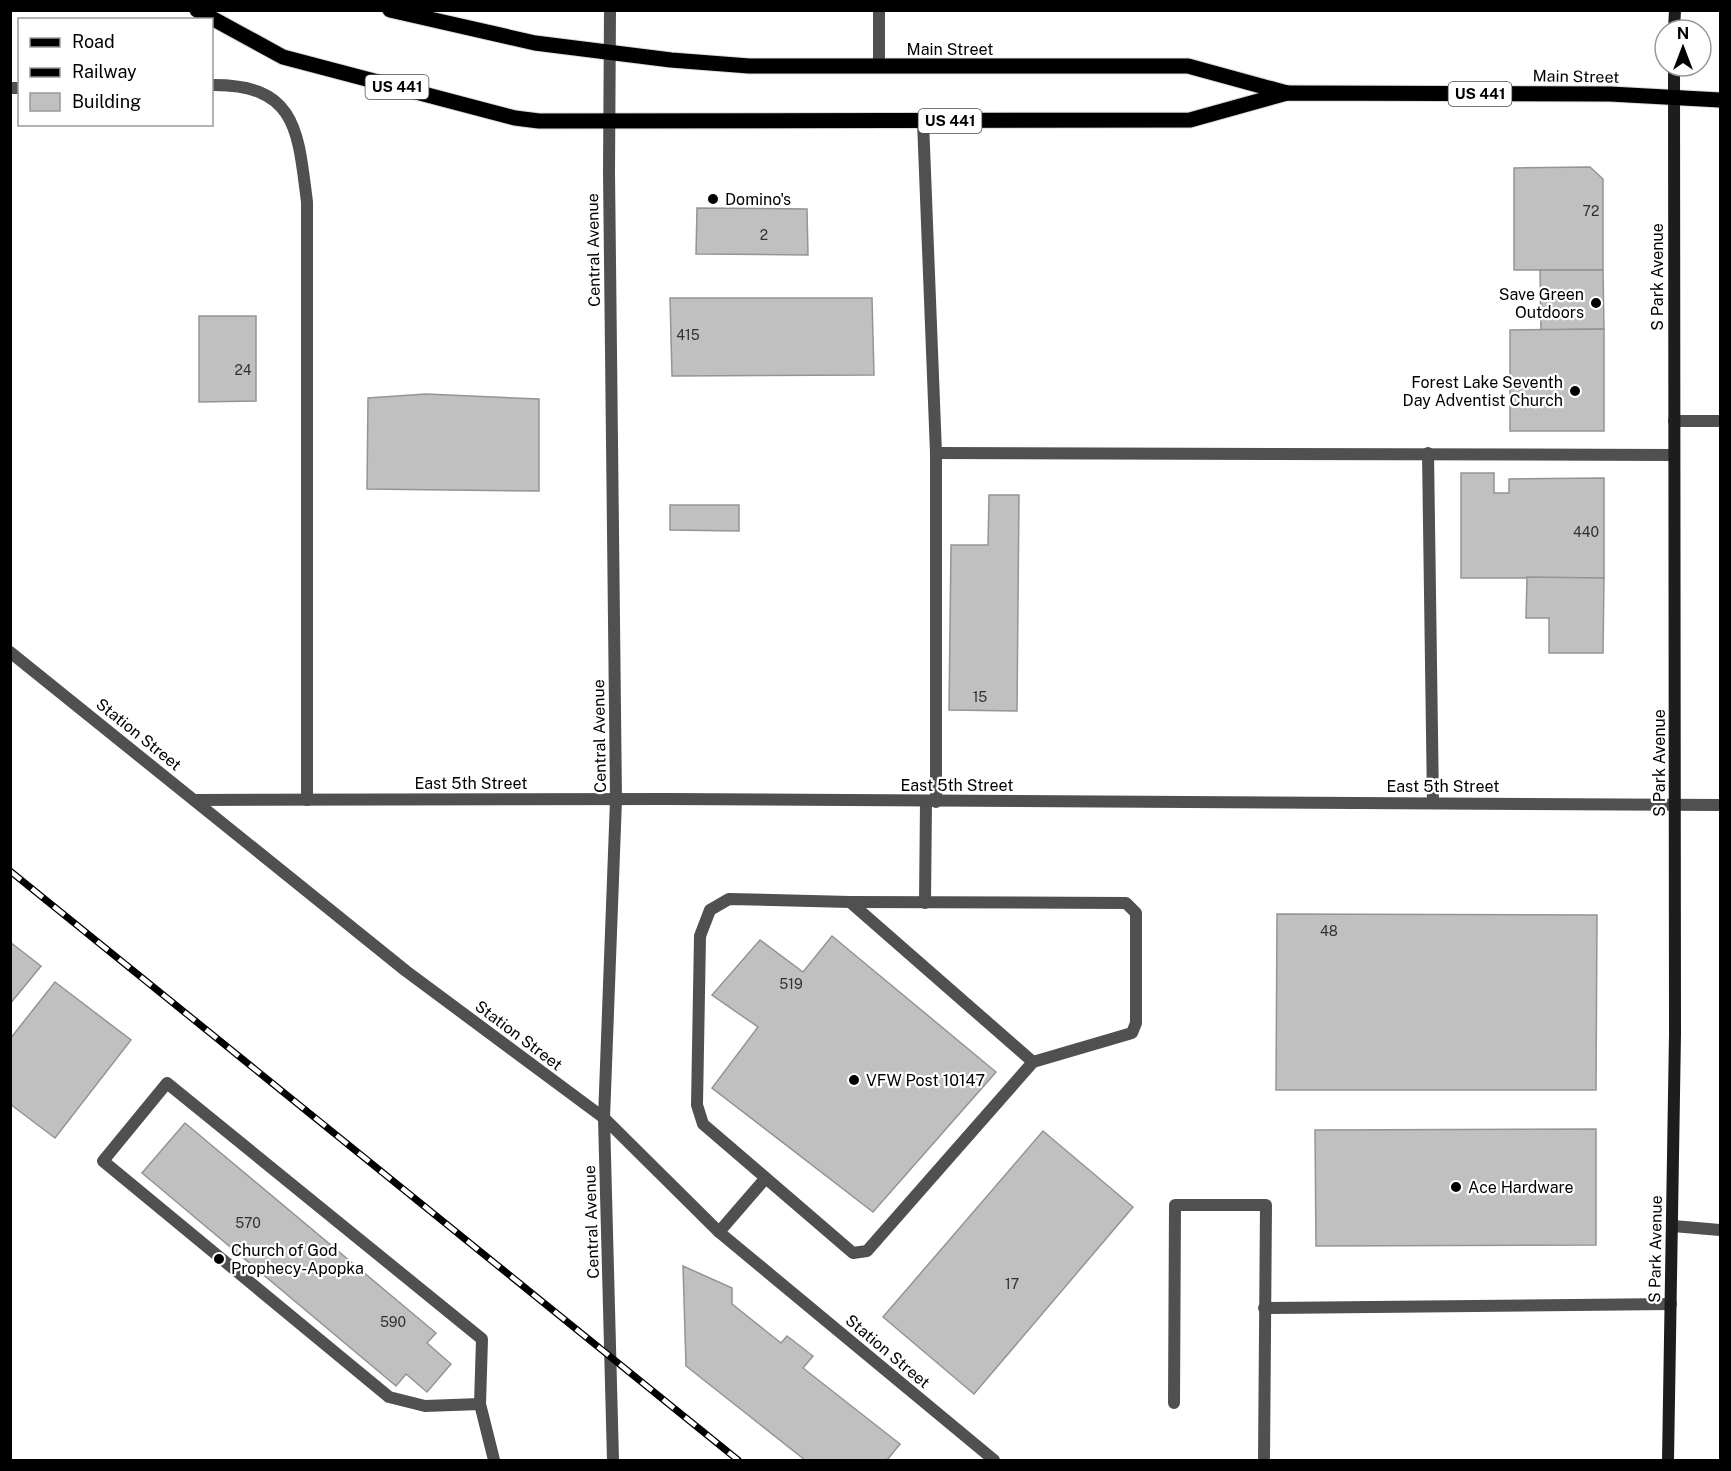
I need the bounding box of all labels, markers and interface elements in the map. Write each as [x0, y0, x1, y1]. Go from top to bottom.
legend [18, 18, 213, 126]
north arrow [1653, 18, 1713, 78]
text: N [1677, 24, 1689, 43]
text: Road [72, 31, 115, 52]
street label: Main Street [907, 40, 993, 59]
text: Railway [72, 61, 137, 82]
street label: Main Street [1532, 66, 1620, 87]
road number: US 441 [366, 75, 428, 99]
road number: US 441 [1448, 82, 1512, 106]
text: Building [72, 91, 141, 112]
road number: US 441 [918, 109, 982, 133]
place label: Domino's [725, 190, 791, 209]
marker: Domino's [706, 192, 720, 206]
street label: Central Avenue [583, 193, 604, 307]
house number: 72 [1583, 203, 1599, 219]
street label: S Park Avenue [1648, 223, 1667, 331]
house number: 2 [760, 227, 768, 243]
place label: Save Green Outdoors [1499, 285, 1584, 322]
marker: Save Green Outdoors [1589, 296, 1603, 310]
house number: 415 [676, 327, 700, 343]
house number: 24 [234, 362, 252, 378]
place label: Forest Lake Seventh Day Adventist Church [1403, 373, 1563, 410]
marker: Forest Lake Seventh Day Adventist Church [1568, 384, 1582, 398]
house number: 440 [1573, 524, 1599, 540]
street label: Central Avenue [589, 679, 610, 793]
house number: 15 [973, 689, 987, 705]
street label: Station Street [92, 694, 185, 775]
street label: S Park Avenue [1650, 709, 1669, 817]
street label: East 5th Street [415, 774, 527, 793]
street label: East 5th Street [901, 776, 1013, 795]
street label: East 5th Street [1387, 777, 1499, 796]
house number: 48 [1320, 923, 1338, 939]
house number: 519 [779, 976, 803, 992]
street label: Station Street [471, 996, 566, 1074]
place label: VFW Post 10147 [866, 1071, 985, 1090]
marker: VFW Post 10147 [847, 1073, 861, 1087]
street label: Central Avenue [580, 1165, 603, 1279]
place label: Ace Hardware [1468, 1178, 1574, 1197]
marker: Ace Hardware [1449, 1180, 1463, 1194]
street label: S Park Avenue [1645, 1195, 1666, 1303]
house number: 570 [235, 1215, 261, 1231]
place label: Church of God Prophecy-Apopka [231, 1241, 364, 1278]
marker: Church of God Prophecy-Apopka [212, 1252, 226, 1266]
house number: 17 [1005, 1276, 1019, 1292]
street label: Station Street [842, 1311, 934, 1392]
house number: 590 [380, 1314, 406, 1330]

